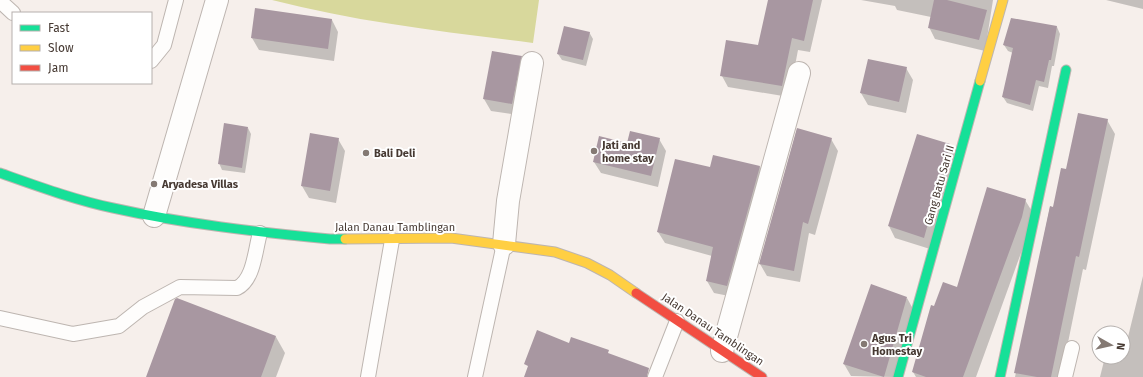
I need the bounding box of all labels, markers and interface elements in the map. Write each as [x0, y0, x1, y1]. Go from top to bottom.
legend [12, 12, 152, 84]
text: Fast [48, 21, 70, 35]
text: Slow [48, 41, 74, 55]
text: Jam [48, 61, 68, 75]
place label: Jati and home stay [601, 139, 654, 165]
street label: Gang Batu Sari II [922, 144, 957, 227]
marker: Jati and home stay [589, 146, 599, 156]
place label: Bali Deli [374, 147, 415, 160]
marker: Bali Deli [361, 148, 371, 158]
place label: Aryadesa Villas [161, 178, 239, 191]
marker: Aryadesa Villas [149, 179, 159, 189]
street label: Jalan Danau Tamblingan [335, 221, 455, 234]
street label: Jalan Danau Tamblingan [659, 290, 766, 368]
north arrow [1091, 325, 1131, 365]
place label: Agus Tri Homestay [871, 332, 922, 358]
marker: Agus Tri Homestay [859, 339, 869, 349]
text: N [1113, 342, 1127, 351]

